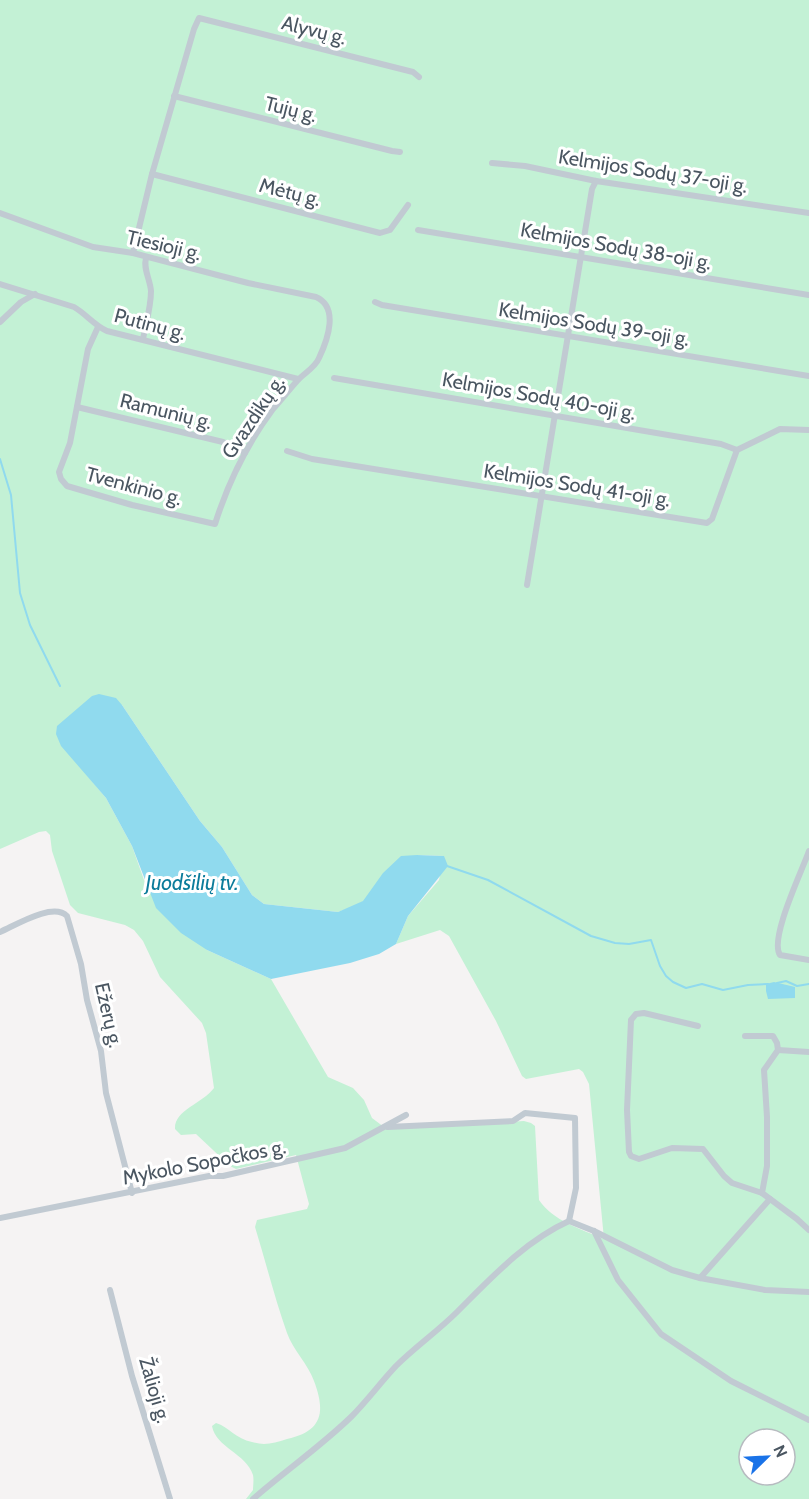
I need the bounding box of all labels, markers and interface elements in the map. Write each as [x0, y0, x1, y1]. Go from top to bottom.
street label: Alyvų g. [279, 10, 349, 50]
street label: Tujų g. [263, 91, 319, 127]
street label: Kelmijos Sodų 37-oji g. [557, 144, 749, 198]
street label: Mėtų g. [257, 173, 323, 211]
street label: Kelmijos Sodų 38-oji g. [519, 217, 713, 275]
street label: Tiesioji g. [124, 225, 204, 265]
street label: Kelmijos Sodų 39-oji g. [497, 297, 691, 351]
street label: Putinų g. [112, 303, 188, 345]
street label: Kelmijos Sodų 40-oji g. [440, 367, 638, 425]
street label: Gvazdikų g. [216, 371, 290, 463]
street label: Ramunių g. [117, 388, 215, 434]
street label: Kelmijos Sodų 41-oji g. [482, 458, 672, 512]
street label: Tvenkinio g. [83, 462, 185, 510]
water label: Juodšilių tv. [144, 870, 238, 895]
street label: Ežerų g. [90, 980, 128, 1050]
street label: Mykolo Sopočkos g. [120, 1134, 288, 1190]
street label: Žalioji g. [134, 1354, 176, 1426]
north arrow [737, 1427, 797, 1487]
text: N [769, 1442, 791, 1460]

